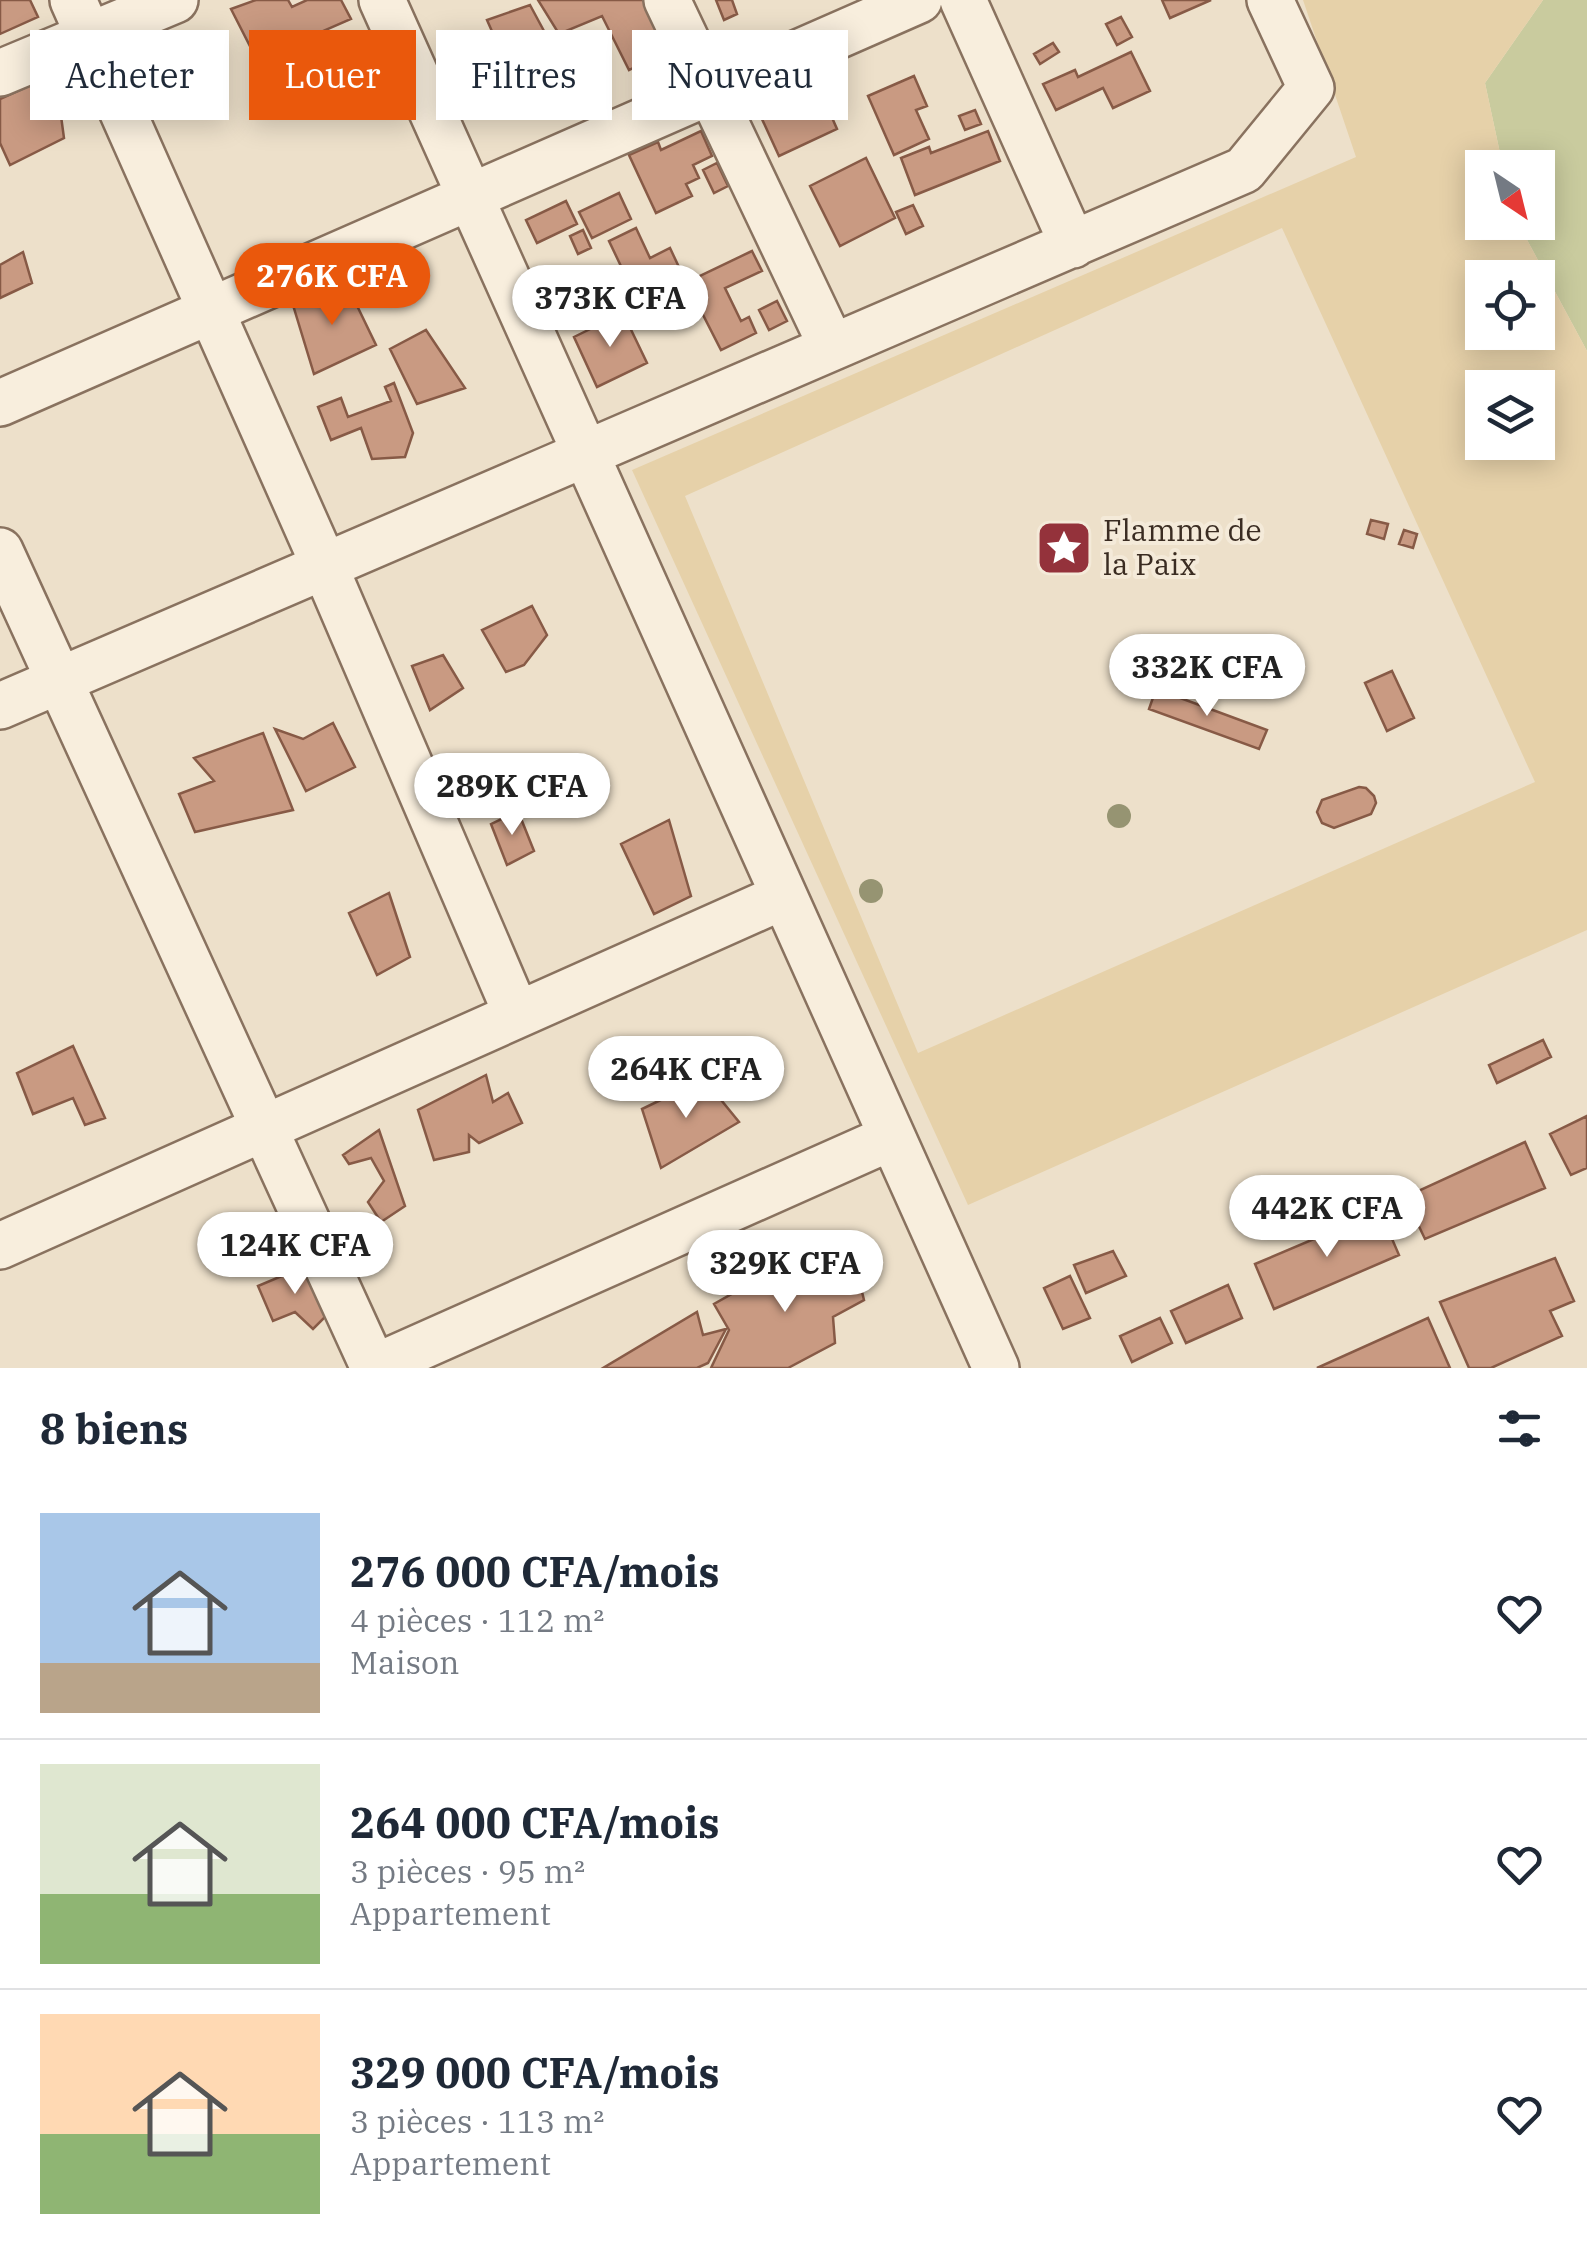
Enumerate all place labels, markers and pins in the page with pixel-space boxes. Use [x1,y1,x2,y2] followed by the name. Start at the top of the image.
[229,243,435,328] pin: 276K CFA
[507,265,713,350] pin: 373K CFA
[1103,510,1262,583] place label: Flamme de la Paix
[1034,518,1094,578] place icon: Flamme de la Paix
[1104,634,1310,719] pin: 332K CFA
[409,753,615,838] pin: 289K CFA
[583,1036,789,1121] pin: 264K CFA
[1224,1175,1430,1260] pin: 442K CFA
[192,1212,398,1297] pin: 124K CFA
[682,1230,888,1315] pin: 329K CFA

